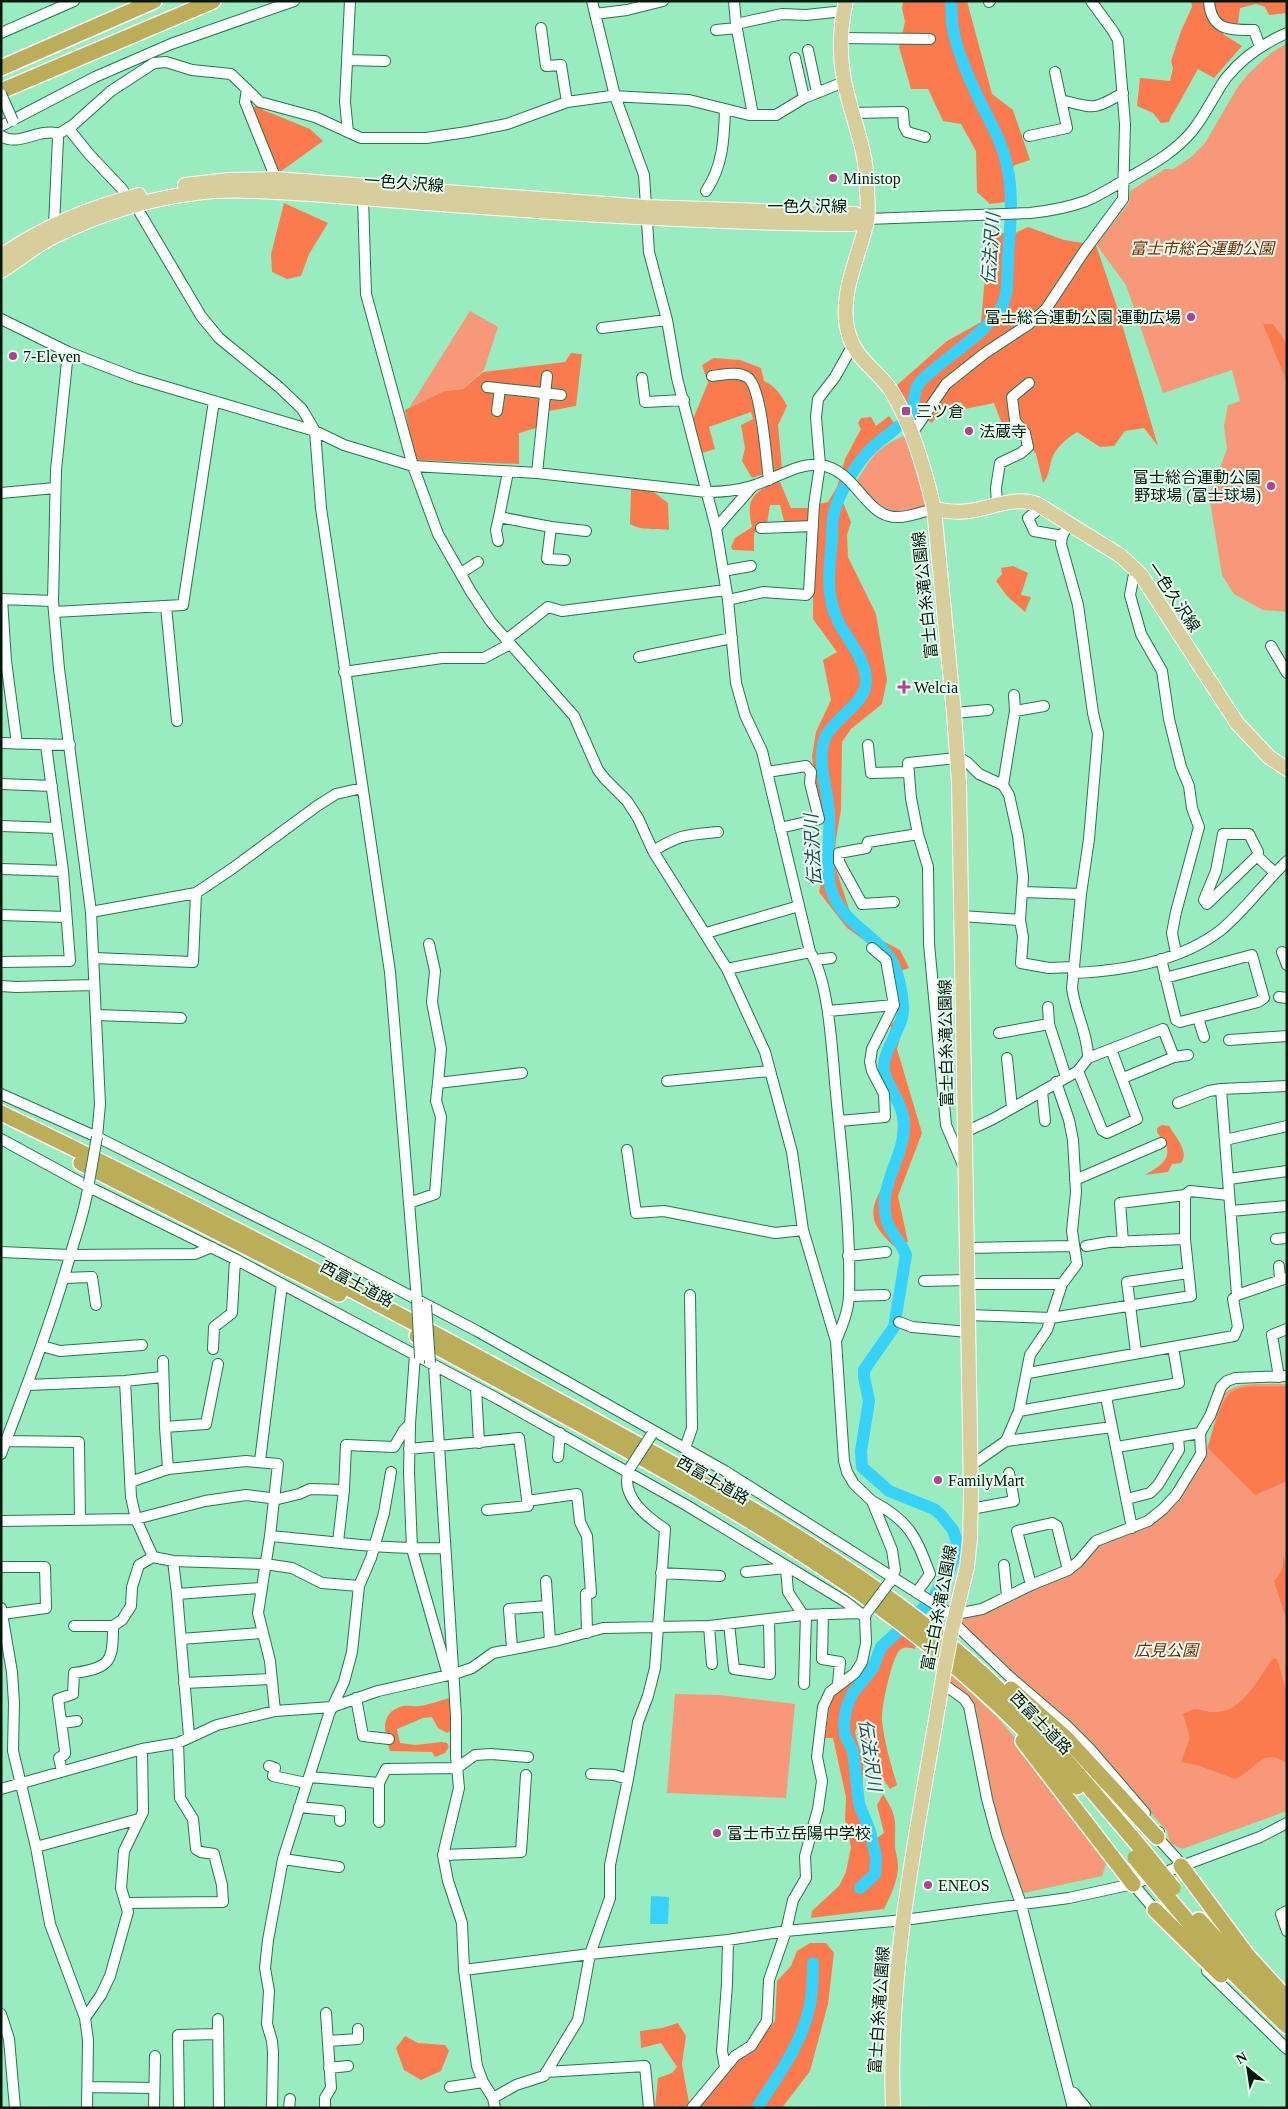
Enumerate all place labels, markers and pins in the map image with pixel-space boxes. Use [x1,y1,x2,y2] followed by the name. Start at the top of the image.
[843,170,901,188] place label: Ministop
[827,172,839,184] marker: Ministop
[985,309,1181,326] place label: 富士総合運動公園 運動広場
[1185,311,1197,323] marker: 富士総合運動公園 運動広場
[23,348,81,365] place label: 7-Eleven
[7,350,19,362] marker: 7-Eleven
[916,403,964,420] place label: 三ツ倉
[900,405,912,417] marker: 三ツ倉
[979,423,1027,440] place label: 法蔵寺
[963,425,975,437] marker: 法蔵寺
[1133,469,1261,505] place label: 富士総合運動公園 野球場 (富士球場)
[1265,480,1277,492] marker: 富士総合運動公園 野球場 (富士球場)
[914,679,958,696] place label: Welcia
[898,681,910,693] marker: Welcia
[948,1472,1025,1490] place label: FamilyMart
[932,1474,944,1486] marker: FamilyMart
[727,1825,871,1842] place label: 富士市立岳陽中学校
[711,1827,723,1839] marker: 富士市立岳陽中学校
[938,1877,990,1894] place label: ENEOS
[922,1879,934,1891] marker: ENEOS

